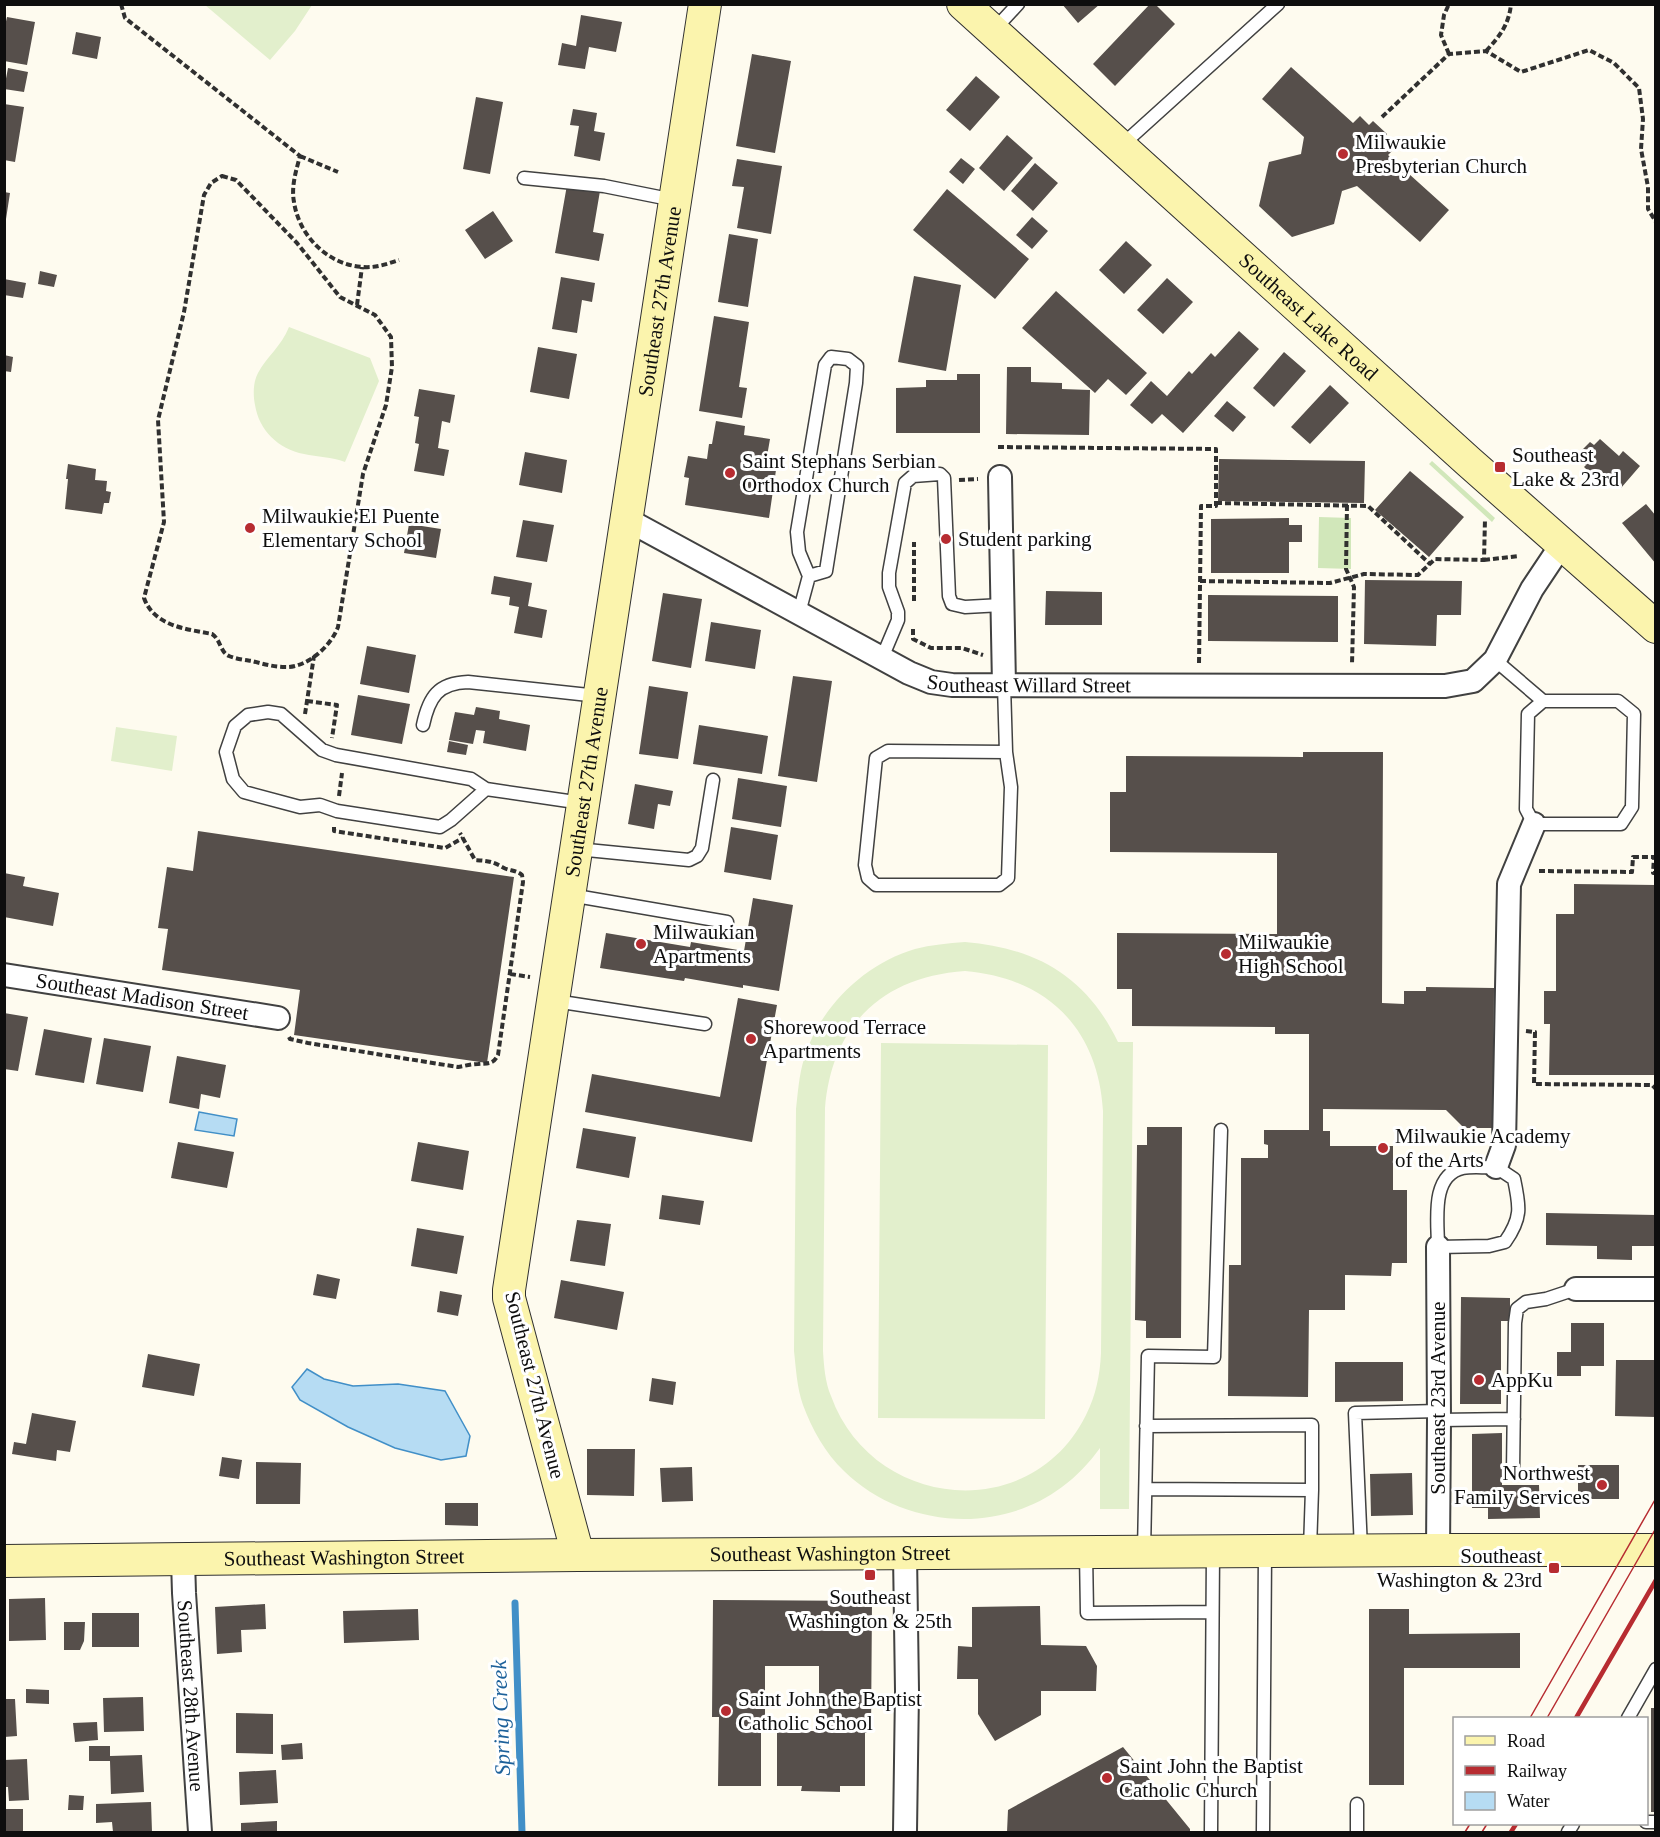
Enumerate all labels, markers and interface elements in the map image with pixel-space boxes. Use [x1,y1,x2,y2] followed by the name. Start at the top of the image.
[1355,130,1528,178] place label: Milwaukie Presbyterian Church
[1336,147,1350,161] marker: Milwaukie Presbyterian Church
[633,205,686,398] street label: Southeast 27th Avenue
[1234,248,1383,386] street label: Southeast Lake Road
[1512,443,1620,491] place label: Southeast Lake & 23rd
[742,449,936,497] place label: Saint Stephans Serbian Orthodox Church
[1493,460,1507,474] marker: Southeast Lake & 23rd
[723,466,737,480] marker: Saint Stephans Serbian Orthodox Church
[262,504,439,552] place label: Milwaukie El Puente Elementary School
[243,521,257,535] marker: Milwaukie El Puente Elementary School
[958,527,1092,551] place label: Student parking
[939,532,953,546] marker: Student parking
[925,670,1131,697] street label: Southeast Willard Street
[560,685,613,879] street label: Southeast 27th Avenue
[653,920,755,968] place label: Milwaukian Apartments
[1238,930,1344,978] place label: Milwaukie High School
[634,937,648,951] marker: Milwaukian Apartments
[1219,947,1233,961] marker: Milwaukie High School
[34,968,250,1025] street label: Southeast Madison Street
[763,1015,926,1063] place label: Shorewood Terrace Apartments
[744,1032,758,1046] marker: Shorewood Terrace Apartments
[1395,1124,1571,1172] place label: Milwaukie Academy of the Arts
[1376,1141,1390,1155] marker: Milwaukie Academy of the Arts
[500,1289,570,1481] street label: Southeast 27th Avenue
[1426,1301,1450,1495] street label: Southeast 23rd Avenue
[1491,1368,1553,1392] place label: AppKu
[1472,1373,1486,1387] marker: AppKu
[1454,1461,1590,1509] place label: Northwest Family Services
[1595,1478,1609,1492] marker: Northwest Family Services
[710,1541,951,1566] street label: Southeast Washington Street
[224,1544,465,1571] street label: Southeast Washington Street
[1377,1544,1542,1592] place label: Southeast Washington & 23rd
[1547,1561,1561,1575] marker: Southeast Washington & 23rd
[863,1568,877,1582] marker: Southeast Washington & 25th
[788,1585,952,1633] place label: Southeast Washington & 25th
[172,1599,209,1792] street label: Southeast 28th Avenue
[486,1658,515,1776] water label: Spring Creek
[738,1687,922,1735] place label: Saint John the Baptist Catholic School
[719,1704,733,1718] marker: Saint John the Baptist Catholic School
[1453,1717,1648,1825] legend
[1507,1731,1545,1751] text: Road
[1119,1754,1303,1802] place label: Saint John the Baptist Catholic Church
[1507,1761,1567,1781] text: Railway
[1100,1771,1114,1785] marker: Saint John the Baptist Catholic Church
[1507,1791,1550,1811] text: Water

